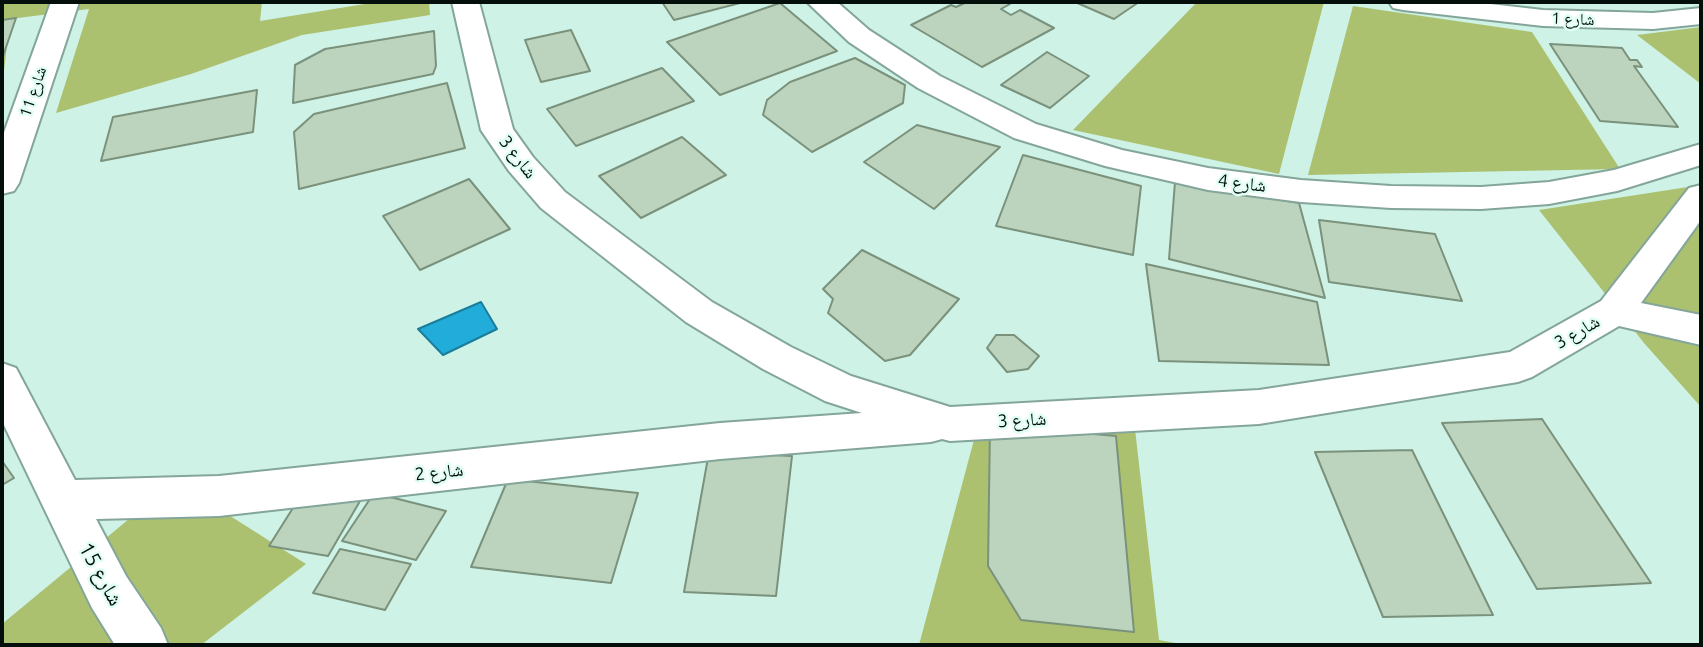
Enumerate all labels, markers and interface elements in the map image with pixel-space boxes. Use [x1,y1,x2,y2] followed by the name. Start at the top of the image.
[1551,9,1595,29] street label: شارع 1
[15,64,51,120] street label: شارع 11
[495,131,541,183] street label: شارع 3
[1217,169,1267,197] street label: شارع 4
[1551,311,1603,353] street label: شارع 3
[997,408,1047,432] street label: شارع 3
[414,459,464,485] street label: شارع 2
[73,538,129,610] street label: شارع 15

